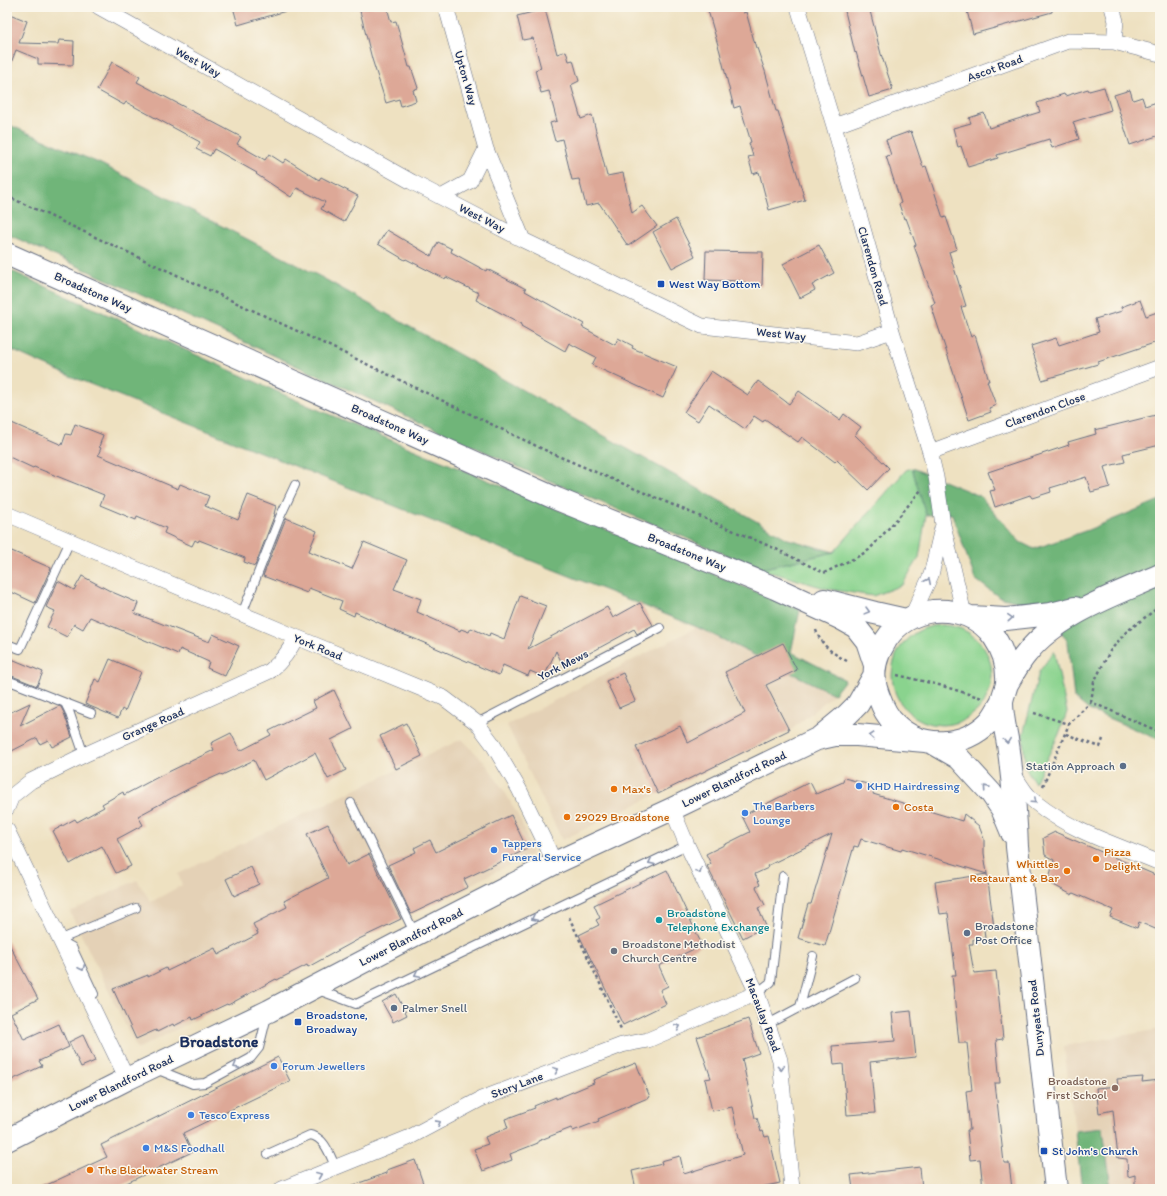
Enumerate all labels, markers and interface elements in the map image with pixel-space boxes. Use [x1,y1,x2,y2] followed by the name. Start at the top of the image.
[173,44,224,80] street label: West Way
[452,49,481,107] street label: Upton Way
[965,51,1025,85] street label: Ascot Road
[457,200,508,236] street label: West Way
[855,225,891,308] street label: Clarendon Road
[52,269,134,316] street label: Broadstone Way
[669,277,760,291] place label: West Way Bottom
[656,279,666,289] marker: West Way Bottom
[755,324,807,344] street label: West Way
[1003,389,1087,431] street label: Clarendon Close
[349,401,431,448] street label: Broadstone Way
[646,530,729,574] street label: Broadstone Way
[923,578,931,585] one-way arrow
[863,606,870,615] one-way arrow
[1007,614,1013,623] one-way arrow
[291,631,345,663] street label: York Road
[535,646,591,684] street label: York Mews
[120,704,187,744] street label: Grange Road
[869,732,875,741] one-way arrow
[1002,737,1011,744] one-way arrow
[680,747,789,810] street label: Lower Blandford Road
[1026,759,1115,773] place label: Station Approach
[1118,761,1128,771] marker: Station Approach
[867,779,961,793] place label: KHD Hairdressing
[854,781,864,791] marker: KHD Hairdressing
[622,782,651,796] place label: Max's
[609,784,619,794] marker: Max's
[984,786,991,793] one-way arrow
[1030,796,1037,803] one-way arrow
[753,799,815,827] place label: The Barbers Lounge
[904,800,934,814] place label: Costa
[891,802,901,812] marker: Costa
[740,808,750,818] marker: The Barbers Lounge
[575,810,670,824] place label: 29029 Broadstone
[562,812,572,822] marker: 29029 Broadstone
[502,836,582,864] place label: Tappers Funeral Service
[489,845,499,855] marker: Tappers Funeral Service
[1104,845,1142,873] place label: Pizza Delight
[1091,854,1101,864] marker: Pizza Delight
[648,857,656,865] one-way arrow
[969,857,1059,885] place label: Whittles Restaurant & Bar
[694,866,702,874] one-way arrow
[1062,866,1072,876] marker: Whittles Restaurant & Bar
[357,905,466,969] street label: Lower Blandford Road
[667,906,770,934] place label: Broadstone Telephone Exchange
[531,913,539,921] one-way arrow
[654,915,664,925] marker: Broadstone Telephone Exchange
[975,919,1034,947] place label: Broadstone Post Office
[962,928,972,938] marker: Broadstone Post Office
[622,937,736,965] place label: Broadstone Methodist Church Centre
[609,946,619,956] marker: Broadstone Methodist Church Centre
[77,964,85,972] one-way arrow
[414,969,421,977] one-way arrow
[742,976,784,1054] street label: Macaulay Road
[1025,978,1047,1057] street label: Dunyeats Road
[402,1001,468,1015] place label: Palmer Snell
[389,1003,399,1013] marker: Palmer Snell
[306,1008,368,1036] place label: Broadstone, Broadway
[293,1017,303,1027] marker: Broadstone, Broadway
[674,1024,682,1032] one-way arrow
[180,1032,259,1051] district label: Broadstone
[67,1051,176,1114] street label: Lower Blandford Road
[282,1059,365,1073] place label: Forum Jewellers
[233,1061,240,1068] one-way arrow
[269,1061,279,1071] marker: Forum Jewellers
[776,1065,785,1071] one-way arrow
[553,1067,560,1075] one-way arrow
[489,1069,545,1101] street label: Story Lane
[1046,1074,1108,1102] place label: Broadstone First School
[1110,1083,1120,1093] marker: Broadstone First School
[199,1108,270,1122] place label: Tesco Express
[186,1110,196,1120] marker: Tesco Express
[433,1120,441,1127] one-way arrow
[154,1141,225,1155] place label: M&S Foodhall
[141,1143,151,1153] marker: M&S Foodhall
[1052,1144,1138,1158] place label: St John's Church
[1039,1146,1049,1156] marker: St John's Church
[98,1163,218,1177] place label: The Blackwater Stream
[85,1165,95,1175] marker: The Blackwater Stream
[315,1171,322,1179] one-way arrow

